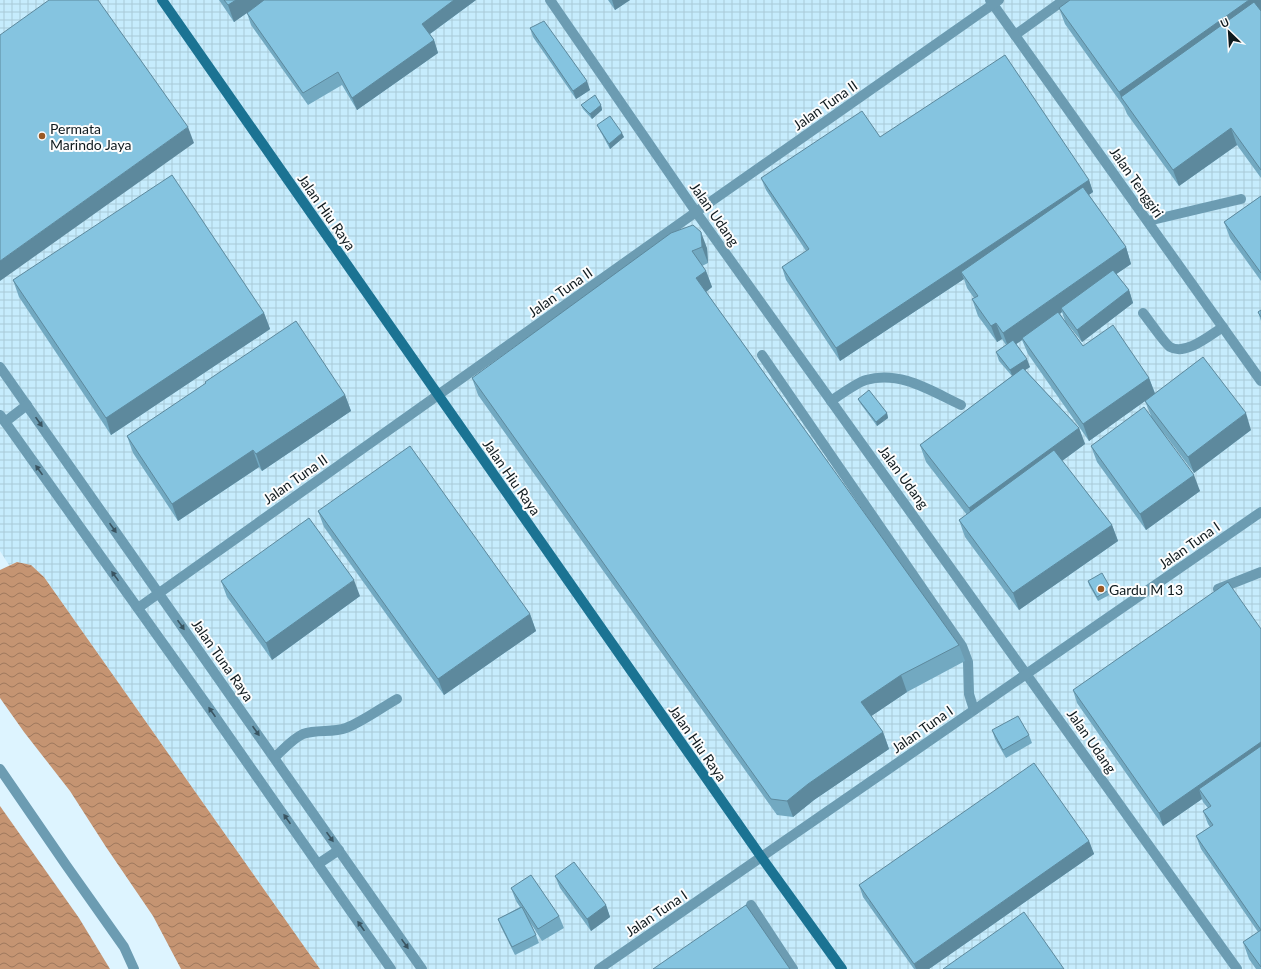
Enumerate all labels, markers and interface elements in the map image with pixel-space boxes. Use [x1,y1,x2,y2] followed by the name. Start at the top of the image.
[1209,12,1249,52] north arrow
[1218,15,1231,30] text: U
[790,77,860,133] street label: Jalan Tuna II
[50,120,131,153] place label: Permata Marindo Jaya
[37,131,47,141] marker: Permata Marindo Jaya
[1107,144,1167,220] street label: Jalan Tenggiri
[294,171,360,253] street label: Jalan Hiu Raya
[687,179,743,249] street label: Jalan Udang
[525,264,595,320] street label: Jalan Tuna II
[35,417,43,427] one-way arrow
[479,436,545,518] street label: Jalan Hiu Raya
[875,442,933,512] street label: Jalan Udang
[260,451,330,507] street label: Jalan Tuna II
[35,465,43,475] one-way arrow
[1155,518,1223,572] street label: Jalan Tuna I
[109,523,117,534] one-way arrow
[111,571,119,581] one-way arrow
[1109,581,1183,598] place label: Gardu M 13
[1096,584,1106,594] marker: Gardu M 13
[188,616,258,704] street label: Jalan Tuna Raya
[177,619,185,630] one-way arrow
[665,702,731,784] street label: Jalan Hiu Raya
[888,702,956,756] street label: Jalan Tuna I
[1064,706,1120,776] street label: Jalan Udang
[208,707,216,718] one-way arrow
[252,725,260,736] one-way arrow
[283,814,291,824] one-way arrow
[326,832,334,843] one-way arrow
[622,886,690,940] street label: Jalan Tuna I
[357,920,365,931] one-way arrow
[401,939,409,949] one-way arrow

